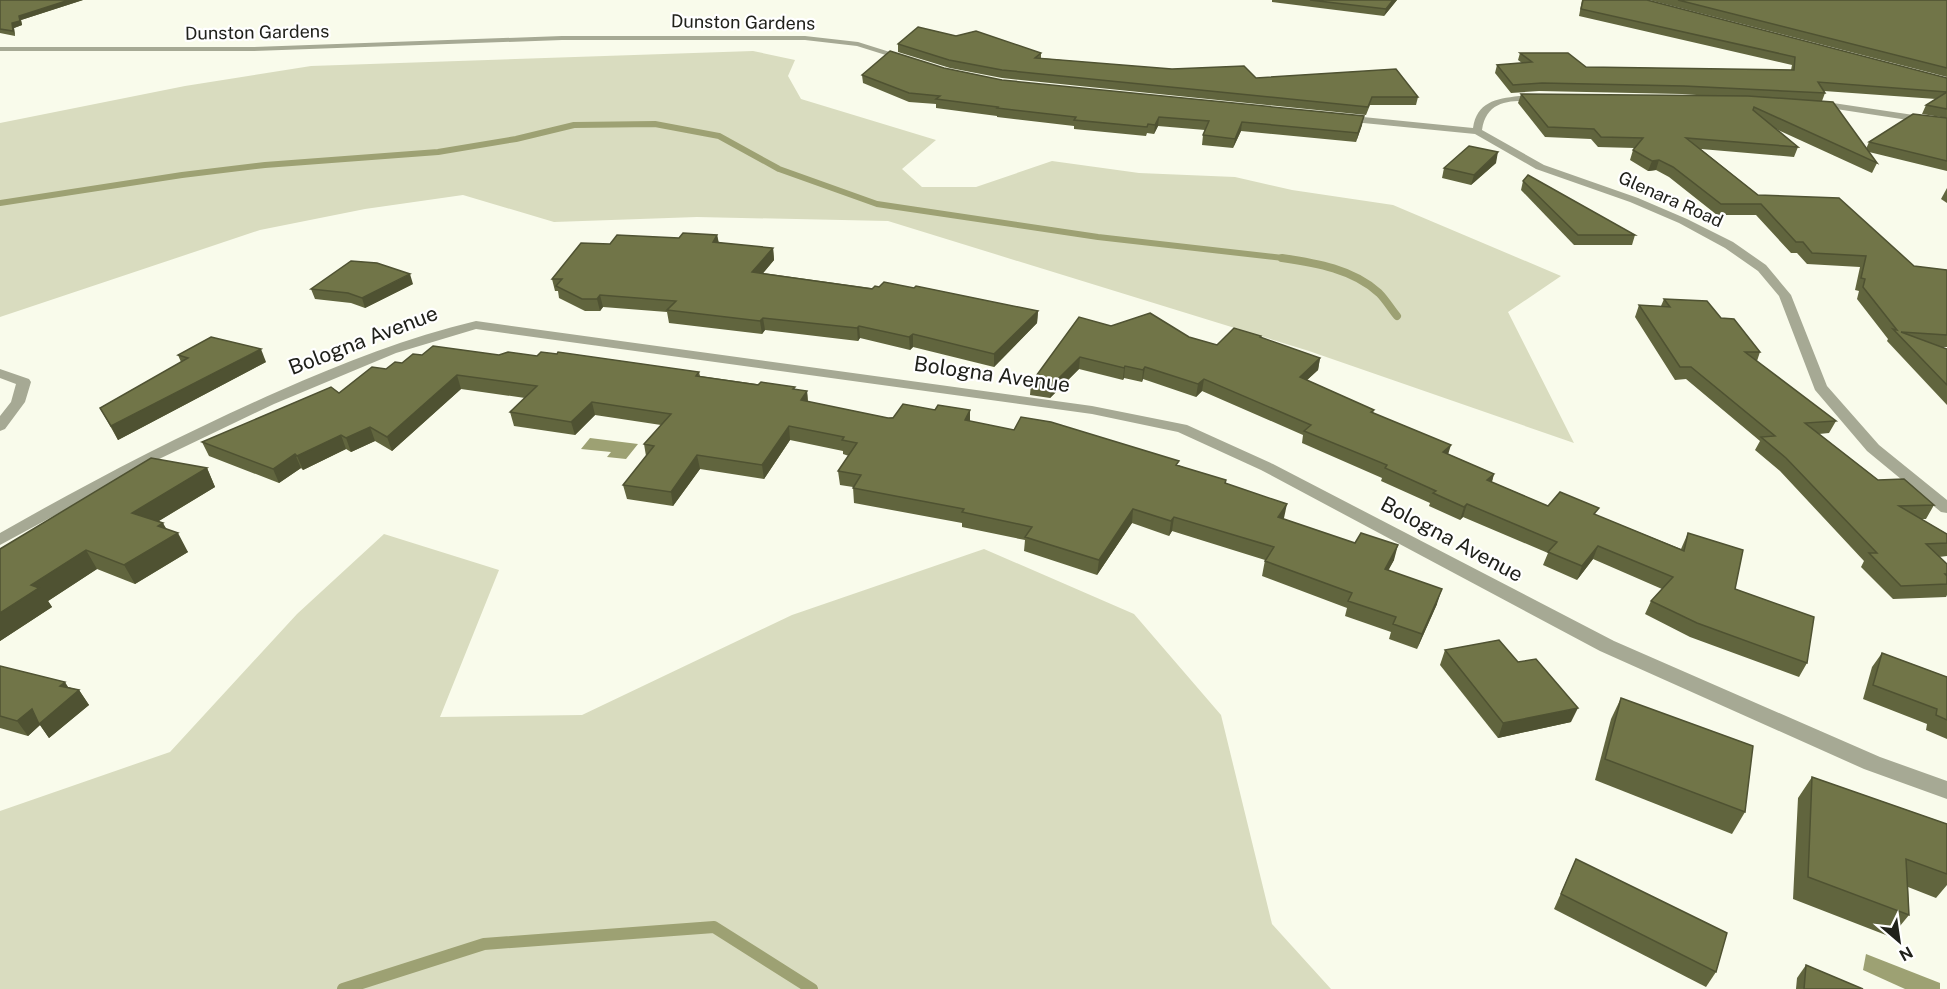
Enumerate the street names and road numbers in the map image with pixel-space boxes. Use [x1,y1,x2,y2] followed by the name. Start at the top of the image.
[671,10,815,34] street label: Dunston Gardens
[185,20,329,44] street label: Dunston Gardens
[1615,167,1727,231] street label: Glenara Road
[285,300,441,380] street label: Bologna Avenue
[912,351,1072,397] street label: Bologna Avenue
[1377,491,1527,587] street label: Bologna Avenue

